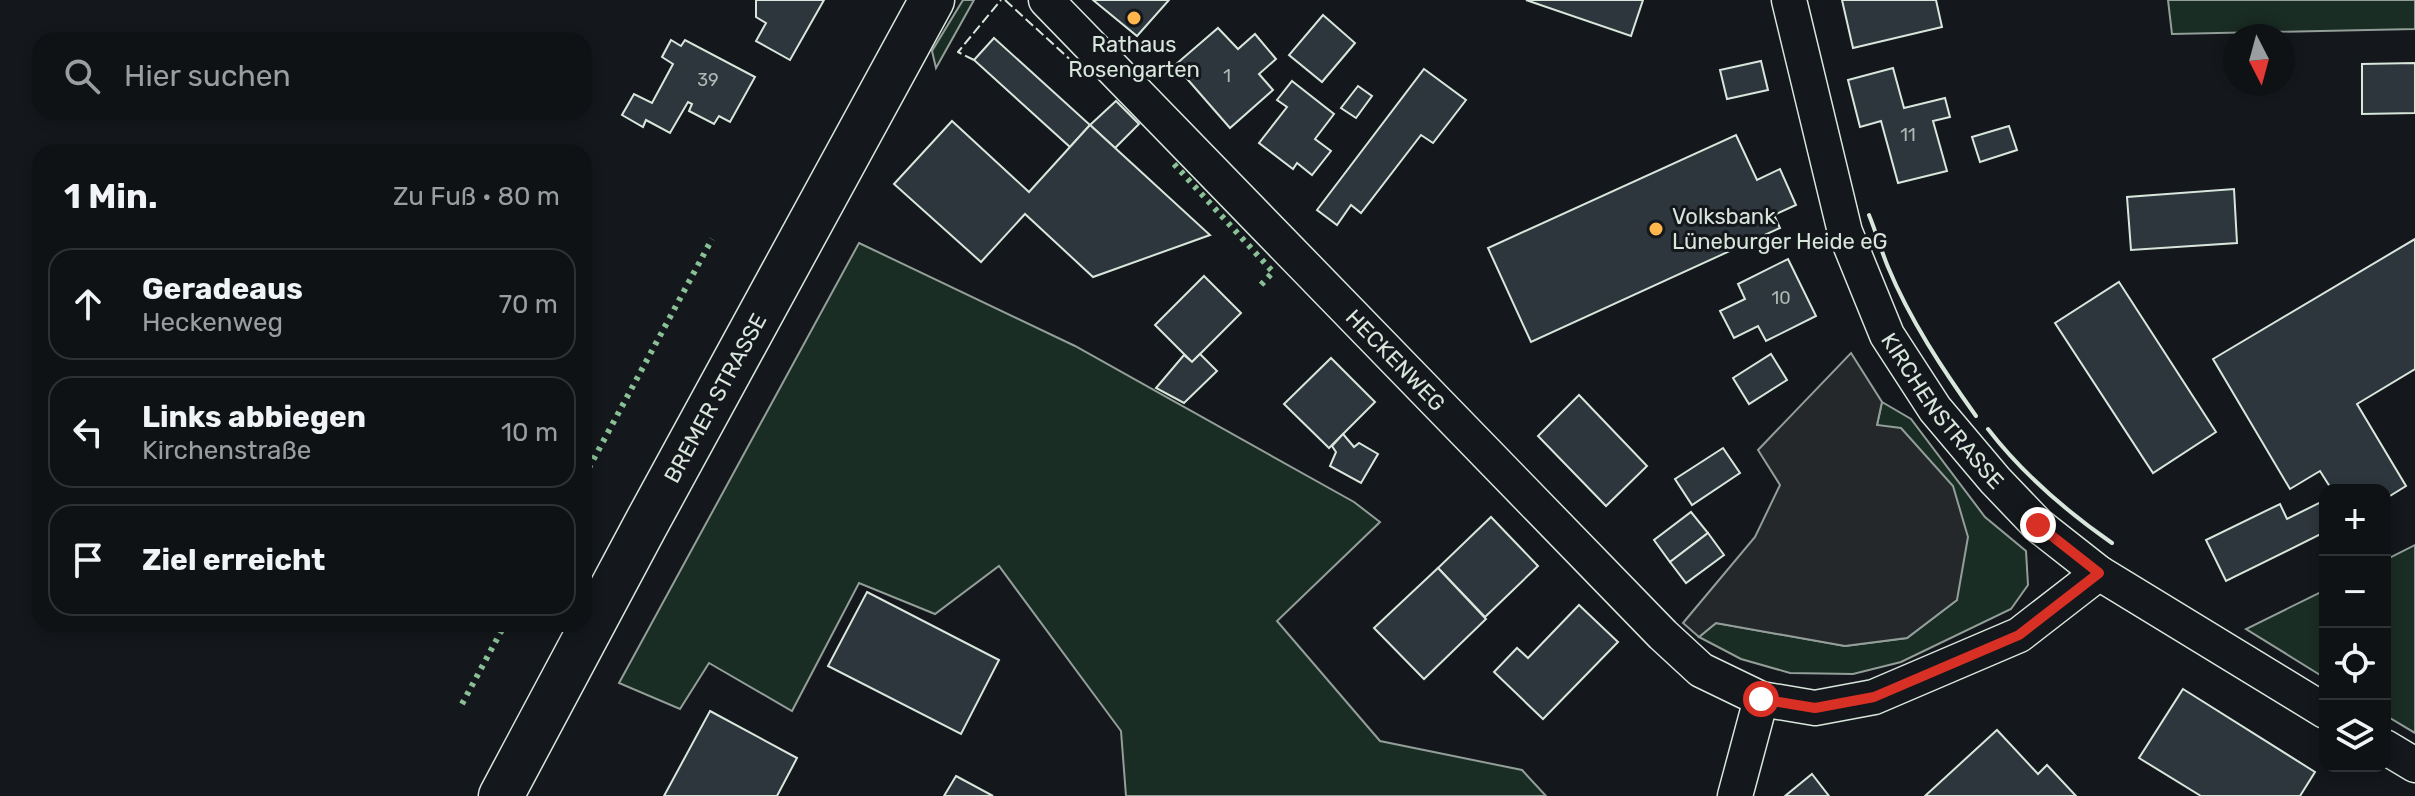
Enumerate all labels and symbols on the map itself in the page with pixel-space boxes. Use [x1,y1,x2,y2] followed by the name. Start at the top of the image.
[1125,9,1143,27] marker: Rathaus Rosengarten
[2223,24,2295,96] north arrow
[1068,31,1200,83] place label: Rathaus Rosengarten
[1223,65,1231,87] house number: 1
[697,69,719,91] house number: 39
[1900,124,1916,146] house number: 11
[1672,203,1888,255] place label: Volksbank Lüneburger Heide eG
[1647,220,1665,238] marker: Volksbank Lüneburger Heide eG
[1771,287,1791,309] house number: 10
[1340,304,1451,417] street label: HECKENWEG
[658,309,772,488] street label: BREMER STRASSE
[1875,328,2009,495] street label: KIRCHENSTRASSE
[2020,507,2056,543] route end
[1743,681,1779,717] route start

